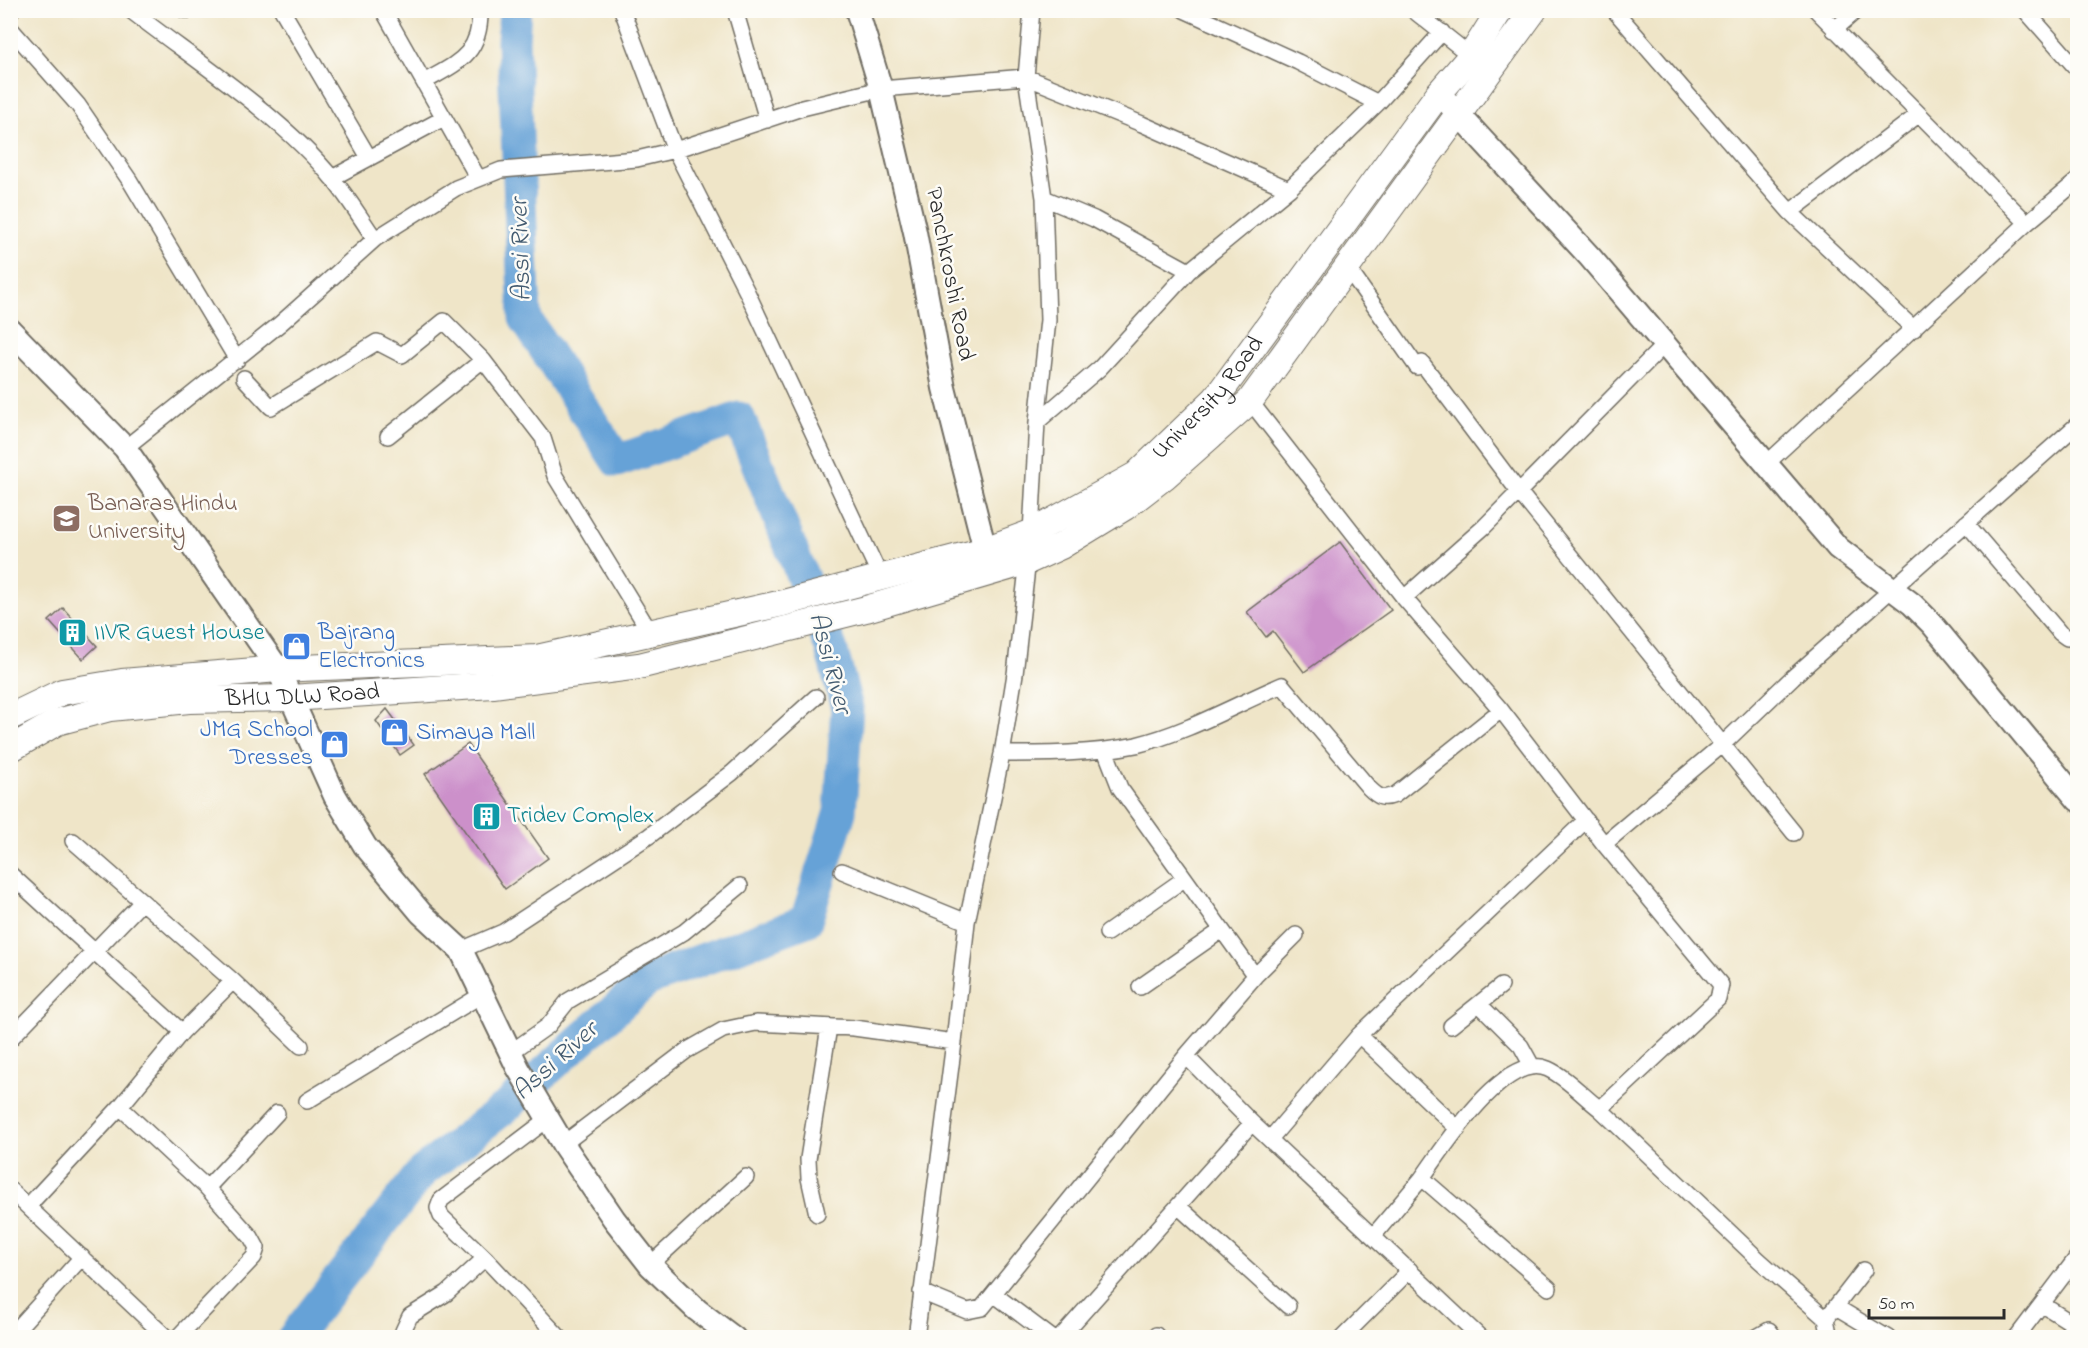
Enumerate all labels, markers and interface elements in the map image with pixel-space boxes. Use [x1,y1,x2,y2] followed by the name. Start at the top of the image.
[915,184,983,364] street label: Panchkroshi Road
[501,195,543,302] water label: Assi River
[1144,329,1273,468] street label: University Road
[87,487,238,551] place label: Banaras Hindu University
[51,502,83,534] school or university icon: Banaras Hindu University
[797,608,861,721] water label: Assi River
[94,616,265,651] place label: IIVR Guest House
[317,616,425,679] place label: Bajrang Electronics
[57,617,89,649] building icon: IIVR Guest House
[281,631,313,663] shop icon: Bajrang Electronics
[224,675,381,717] street label: BHU DLW Road
[200,713,313,776] place label: JMG School Dresses
[416,716,535,752] place label: Simaya Mall
[379,717,411,749] shop icon: Simaya Mall
[318,728,350,760] shop icon: JMG School Dresses
[507,799,654,834] place label: Tridev Complex
[470,800,502,832] building icon: Tridev Complex
[505,1011,609,1111] water label: Assi River
[1869,1282,2004,1320] scale bar
[1878,1292,1915,1318] text: 50 m

